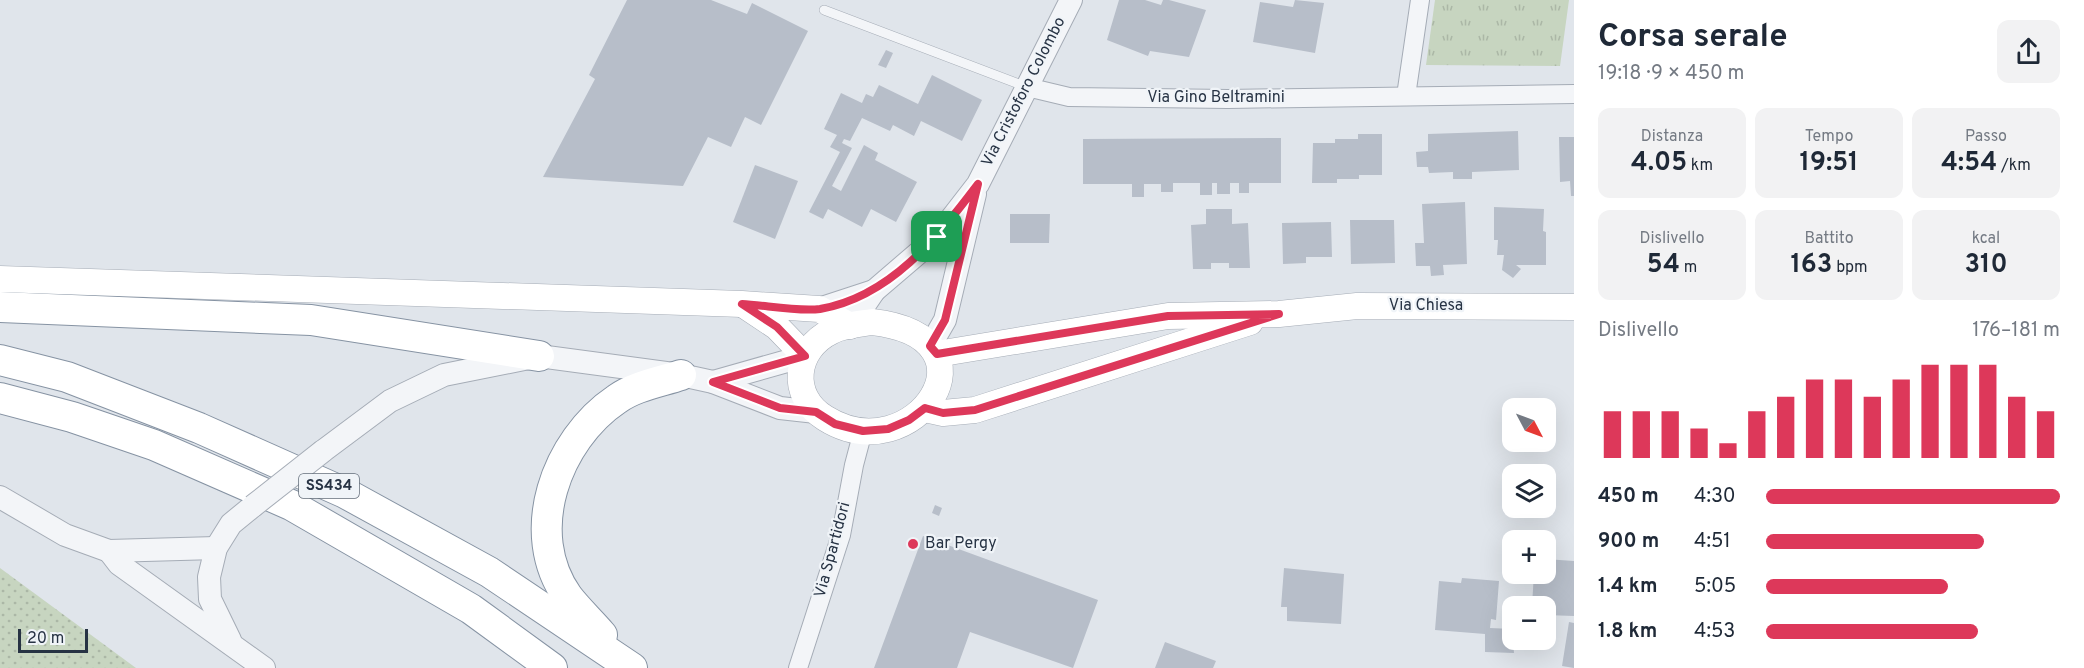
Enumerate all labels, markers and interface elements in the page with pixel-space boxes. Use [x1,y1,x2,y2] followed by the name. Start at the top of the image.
[977,14,1071,170] street label: Via Cristoforo Colombo
[1598,17,1788,59] text: Corsa serale
[1997,20,2060,83] button: share
[1598,61,1745,87] text: 19:18 · 9 × 450 m
[1147,88,1285,108] street label: Via Gino Beltramini
[1641,127,1703,147] text: Distanza
[1805,127,1853,147] text: Tempo
[1965,127,2007,147] text: Passo
[1631,147,1687,180] text: 4.05
[1800,147,1858,180] text: 19:51
[1941,147,1997,180] text: 4:54
[1687,156,1713,176] text: km
[1997,156,2031,176] text: /km
[911,211,962,262] pin
[920,220,953,253] icon: arrive
[1640,229,1704,249] text: Dislivello
[1804,229,1854,249] text: Battito
[1972,229,2000,249] text: kcal
[1647,249,1680,282] text: 54
[1790,249,1832,282] text: 163
[1964,249,2008,282] text: 310
[1680,258,1697,278] text: m
[1832,258,1868,278] text: bpm
[1389,296,1463,316] street label: Via Chiesa
[1598,318,1679,344] text: Dislivello
[1972,318,2060,344] text: 176–181 m
[1502,398,1556,452] north arrow
[1502,398,1556,650] map controls
[1502,464,1556,518] button: layers
[299,474,359,498] road number: SS434
[1598,484,1659,510] text: 450 m
[1694,484,1736,510] text: 4:30
[811,500,855,600] street label: Via Spartidori
[1598,529,1659,555] text: 900 m
[1694,529,1731,555] text: 4:51
[1502,530,1556,584] button: +
[925,534,997,554] place label: Bar Pergy
[906,537,920,551] marker: Bar Pergy
[1598,574,1658,600] text: 1.4 km
[1694,574,1736,600] text: 5:05
[1502,596,1556,650] button: −
[1598,619,1657,645] text: 1.8 km
[1694,619,1735,645] text: 4:53
[18,626,88,654] scale bar
[27,629,64,649] text: 20 m

